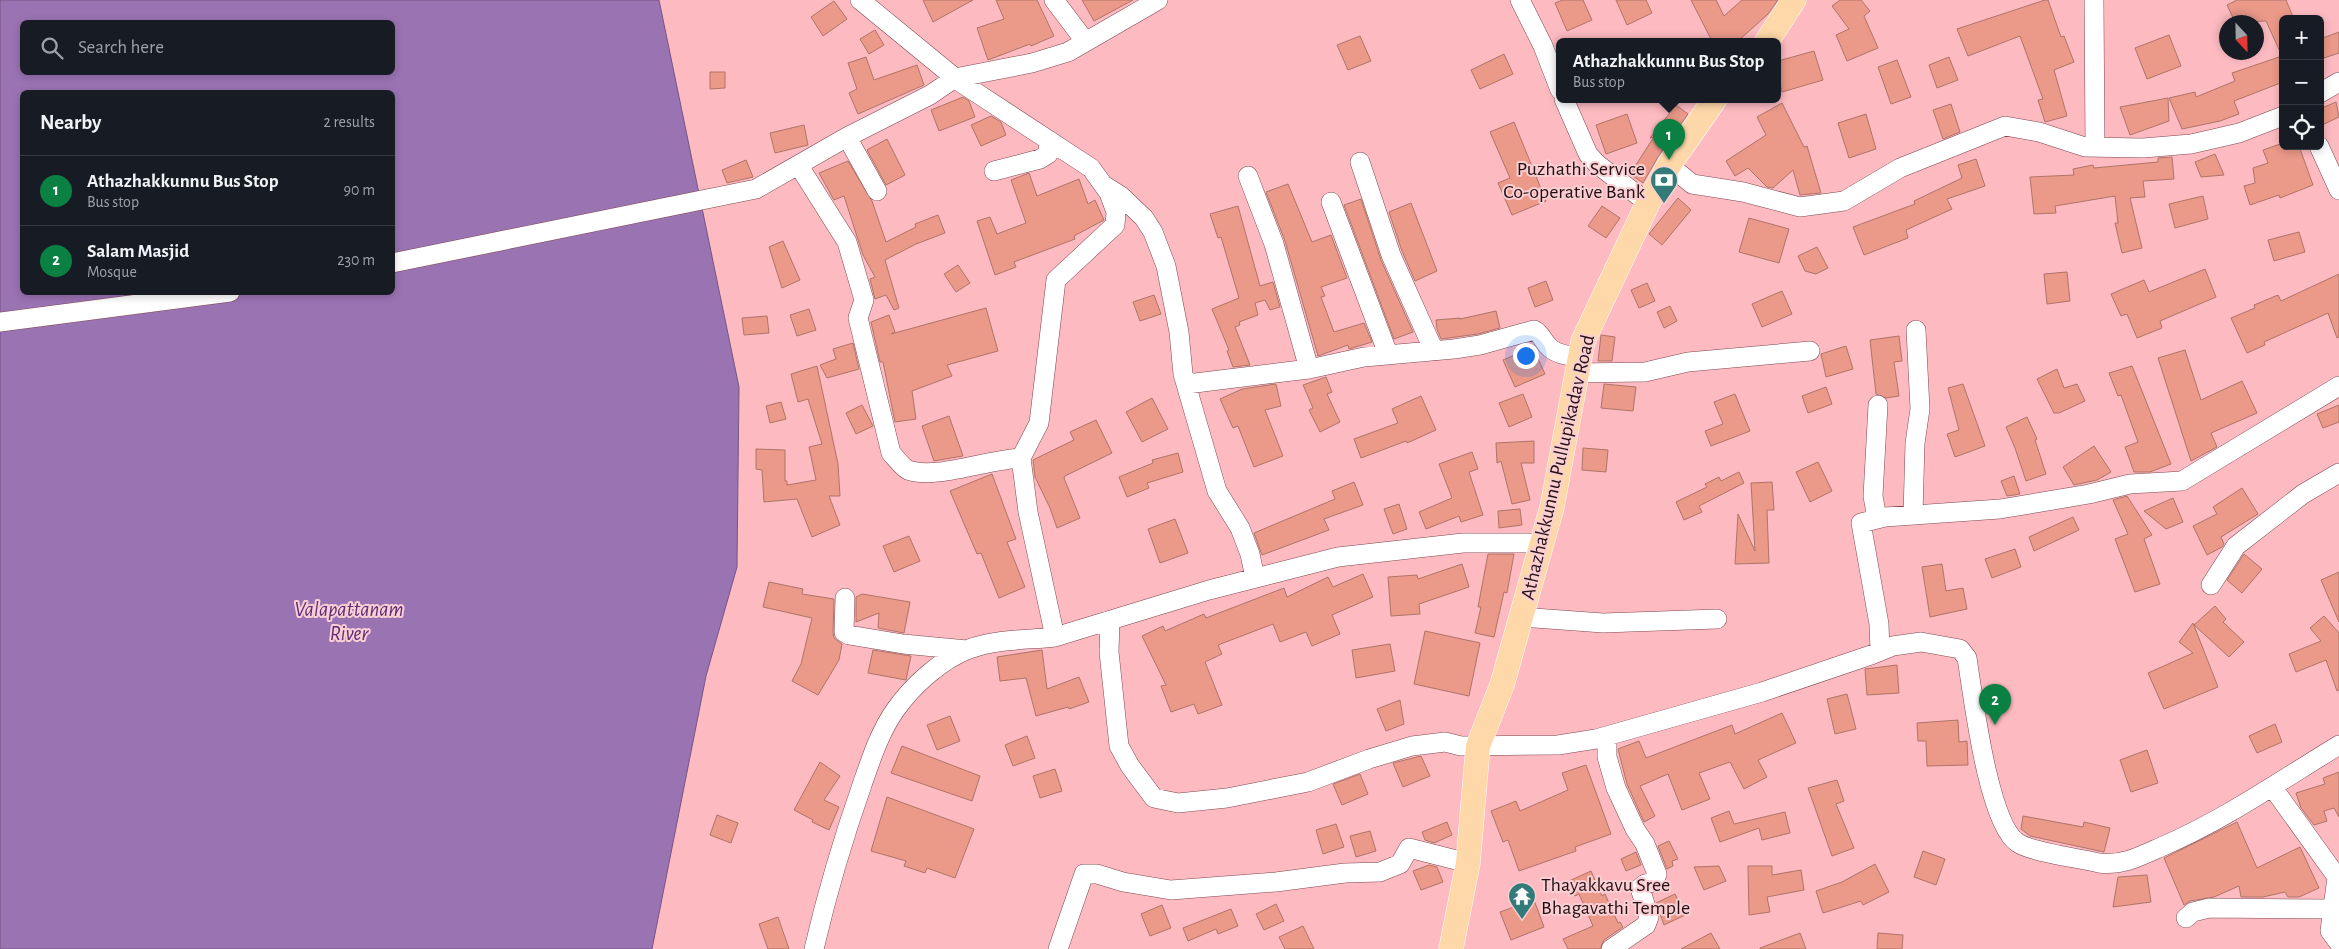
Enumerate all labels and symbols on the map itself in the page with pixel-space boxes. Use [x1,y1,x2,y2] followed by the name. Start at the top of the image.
[2219,15,2264,60] north arrow
[1653,119,1685,160] pin: 1
[1503,159,1645,202] place label: Puzhathi Service Co-operative Bank
[1649,165,1679,204] bank icon: Puzhathi Service Co-operative Bank
[1518,333,1598,602] street label: Athazhakkunnu Pullupikadav Road
[1513,343,1539,369] your location
[294,599,404,644] water label: Valapattanam River
[1979,684,2011,725] pin: 2
[1541,875,1690,918] place label: Thayakkavu Sree Bhagavathi Temple
[1507,881,1537,920] temple icon: Thayakkavu Sree Bhagavathi Temple

